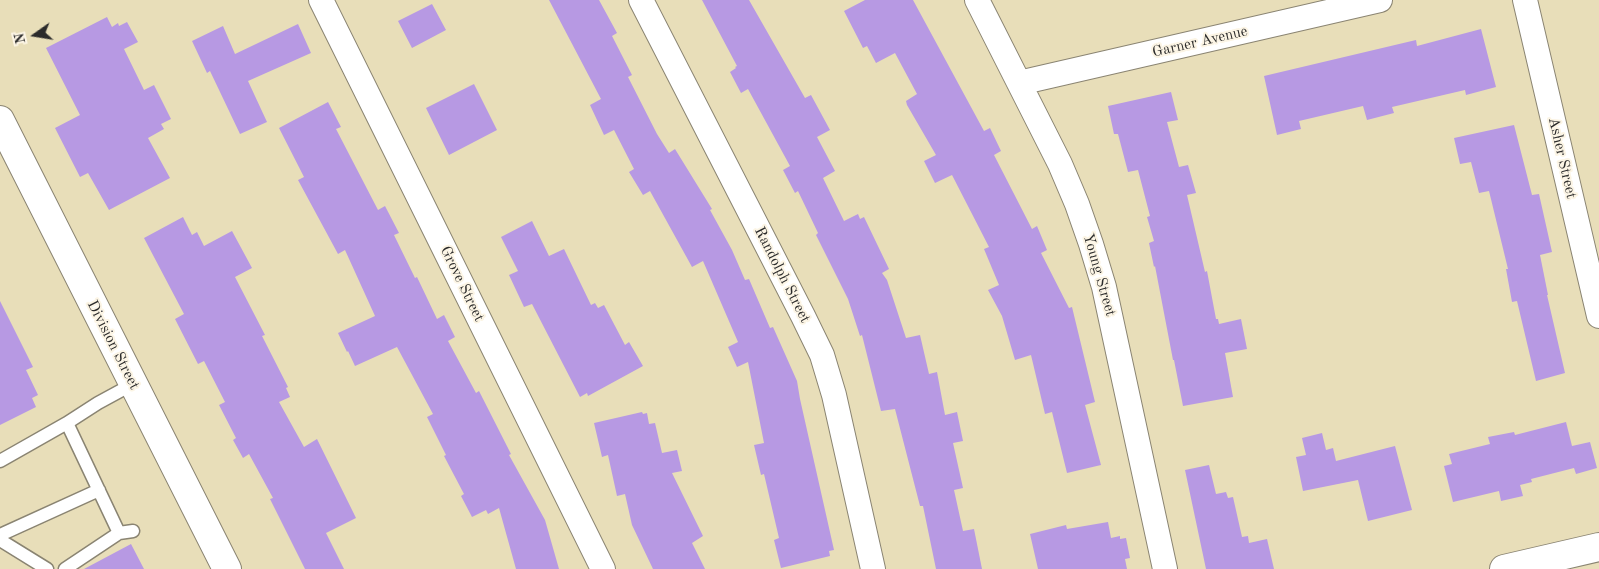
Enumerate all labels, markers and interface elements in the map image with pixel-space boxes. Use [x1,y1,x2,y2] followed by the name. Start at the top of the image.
[10,10,60,60] north arrow
[1151,22,1249,62] street label: Garner Avenue
[12,32,28,45] text: N
[1544,115,1580,201] street label: Asher Street
[750,224,814,326] street label: Randolph Street
[1079,231,1119,319] street label: Young Street
[436,243,488,325] street label: Grove Street
[83,297,143,393] street label: Division Street

